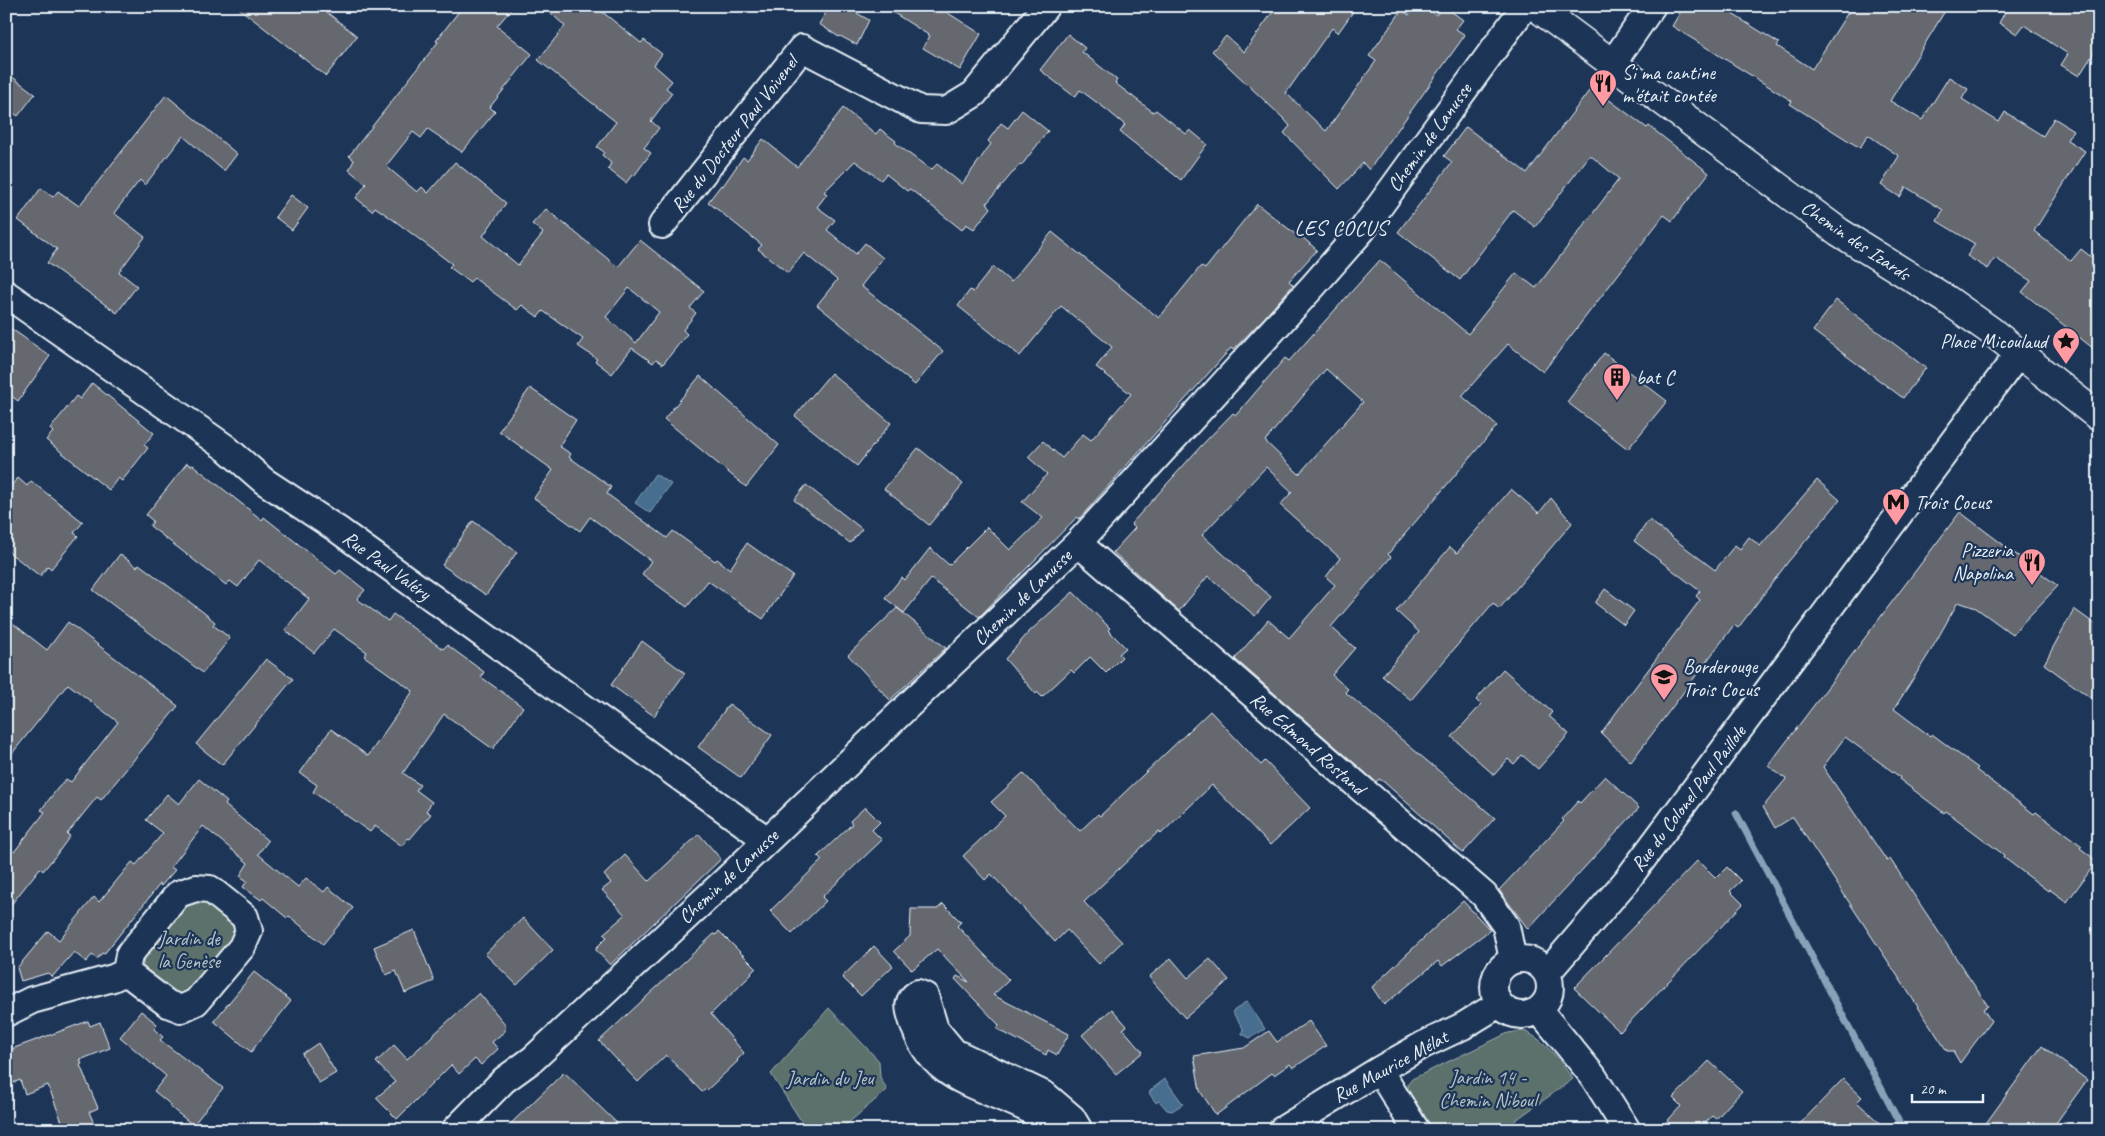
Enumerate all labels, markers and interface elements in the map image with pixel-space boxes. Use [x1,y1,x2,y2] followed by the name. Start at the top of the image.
[665,48,806,218] street label: Rue du Docteur Paul Voivenel
[1622,60,1717,108] place label: Si ma cantine m'était contée
[1588,68,1618,107] restaurant icon: Si ma cantine m'était contée
[1382,77,1478,196] street label: Chemin de Lanusse
[1797,195,1917,287] street label: Chemin des Izards
[1294,215,1390,241] district label: LES COCUS
[2051,326,2081,365] place icon: Place Micoulaud
[1940,329,2050,354] place label: Place Micoulaud
[1602,362,1632,401] building icon: bat C
[1636,365,1677,390] place label: bat C
[1881,487,1911,526] metro station icon: Trois Cocus
[1915,490,1993,515] place label: Trois Cocus
[338,525,437,606] street label: Rue Paul Valéry
[1953,538,2014,586] place label: Pizzeria Napolina
[968,543,1078,651] street label: Chemin de Lanusse
[2017,547,2047,586] restaurant icon: Pizzeria Napolina
[1683,654,1761,702] place label: Borderouge Trois Cocus
[1649,662,1679,701] school or university icon: Borderouge Trois Cocus
[1245,687,1373,802] street label: Rue Edmond Rostand
[1625,719,1752,876] street label: Rue du Colonel Paul Paillole
[673,823,785,929] street label: Chemin de Lanusse
[157,926,222,974] park label: Jardin de la Genèse
[1328,1023,1454,1108] street label: Rue Maurice Mélat
[1439,1065,1540,1113] park label: Jardin 14 - Chemin Niboul
[785,1066,875,1091] park label: Jardin du Jeu
[1912,1071,1984,1103] scale bar
[1920,1080,1947,1099] text: 20 m

